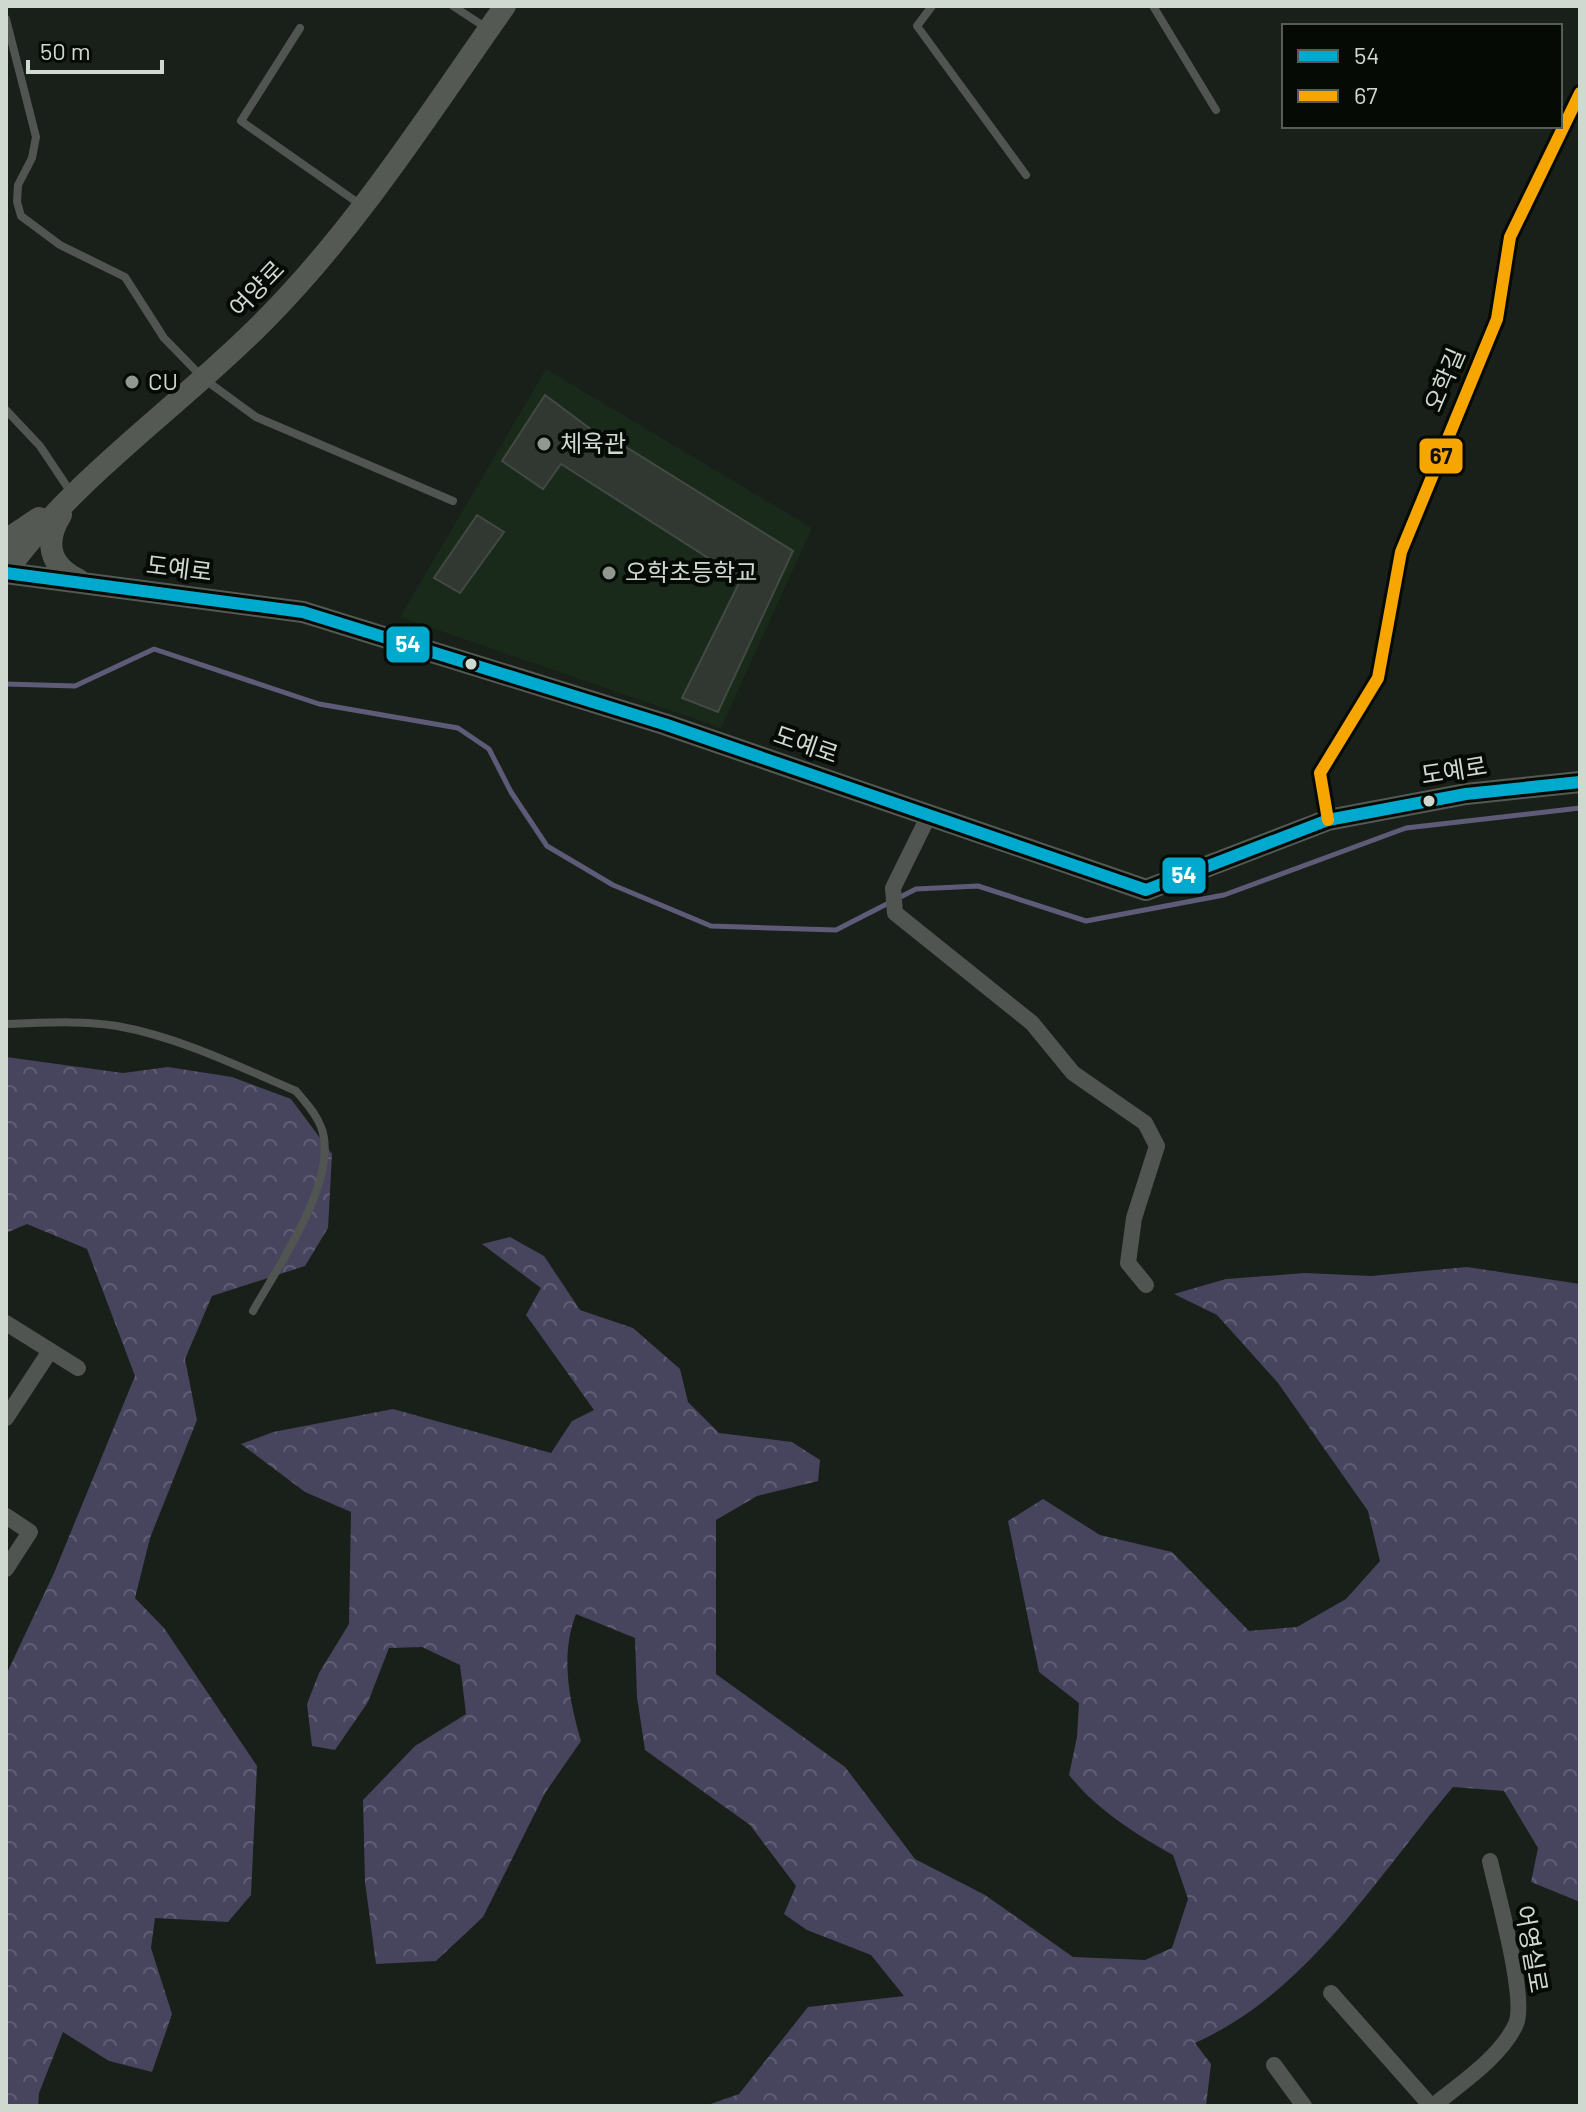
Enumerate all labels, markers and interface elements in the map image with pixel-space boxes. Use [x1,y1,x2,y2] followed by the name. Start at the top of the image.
[28,24,162,74] scale bar
[1282,24,1562,128] legend
[40,36,91,65] text: 50 m
[1354,40,1380,69] text: 54
[1354,80,1378,109] text: 67
[222,254,289,322] street label: 여양로
[1417,343,1470,416] street label: 오학길
[148,366,178,395] place label: CU
[123,373,141,391] marker: CU
[560,428,626,457] place label: 체육관
[535,435,553,453] marker: 체육관
[1418,437,1464,475] line badge: 67
[1430,442,1452,468] text: 67
[145,549,214,586] street label: 도예로
[625,557,757,586] place label: 오학초등학교
[600,564,618,582] marker: 오학초등학교
[385,625,431,664] line badge: 54
[395,630,421,656] text: 54
[463,656,479,672] unlabelled marker
[770,719,843,768] street label: 도예로
[1419,750,1489,789] street label: 도예로
[1421,793,1437,809] unlabelled marker
[1161,856,1207,895] line badge: 54
[1171,861,1197,887] text: 54
[1511,1903,1554,1995] street label: 어영실로

